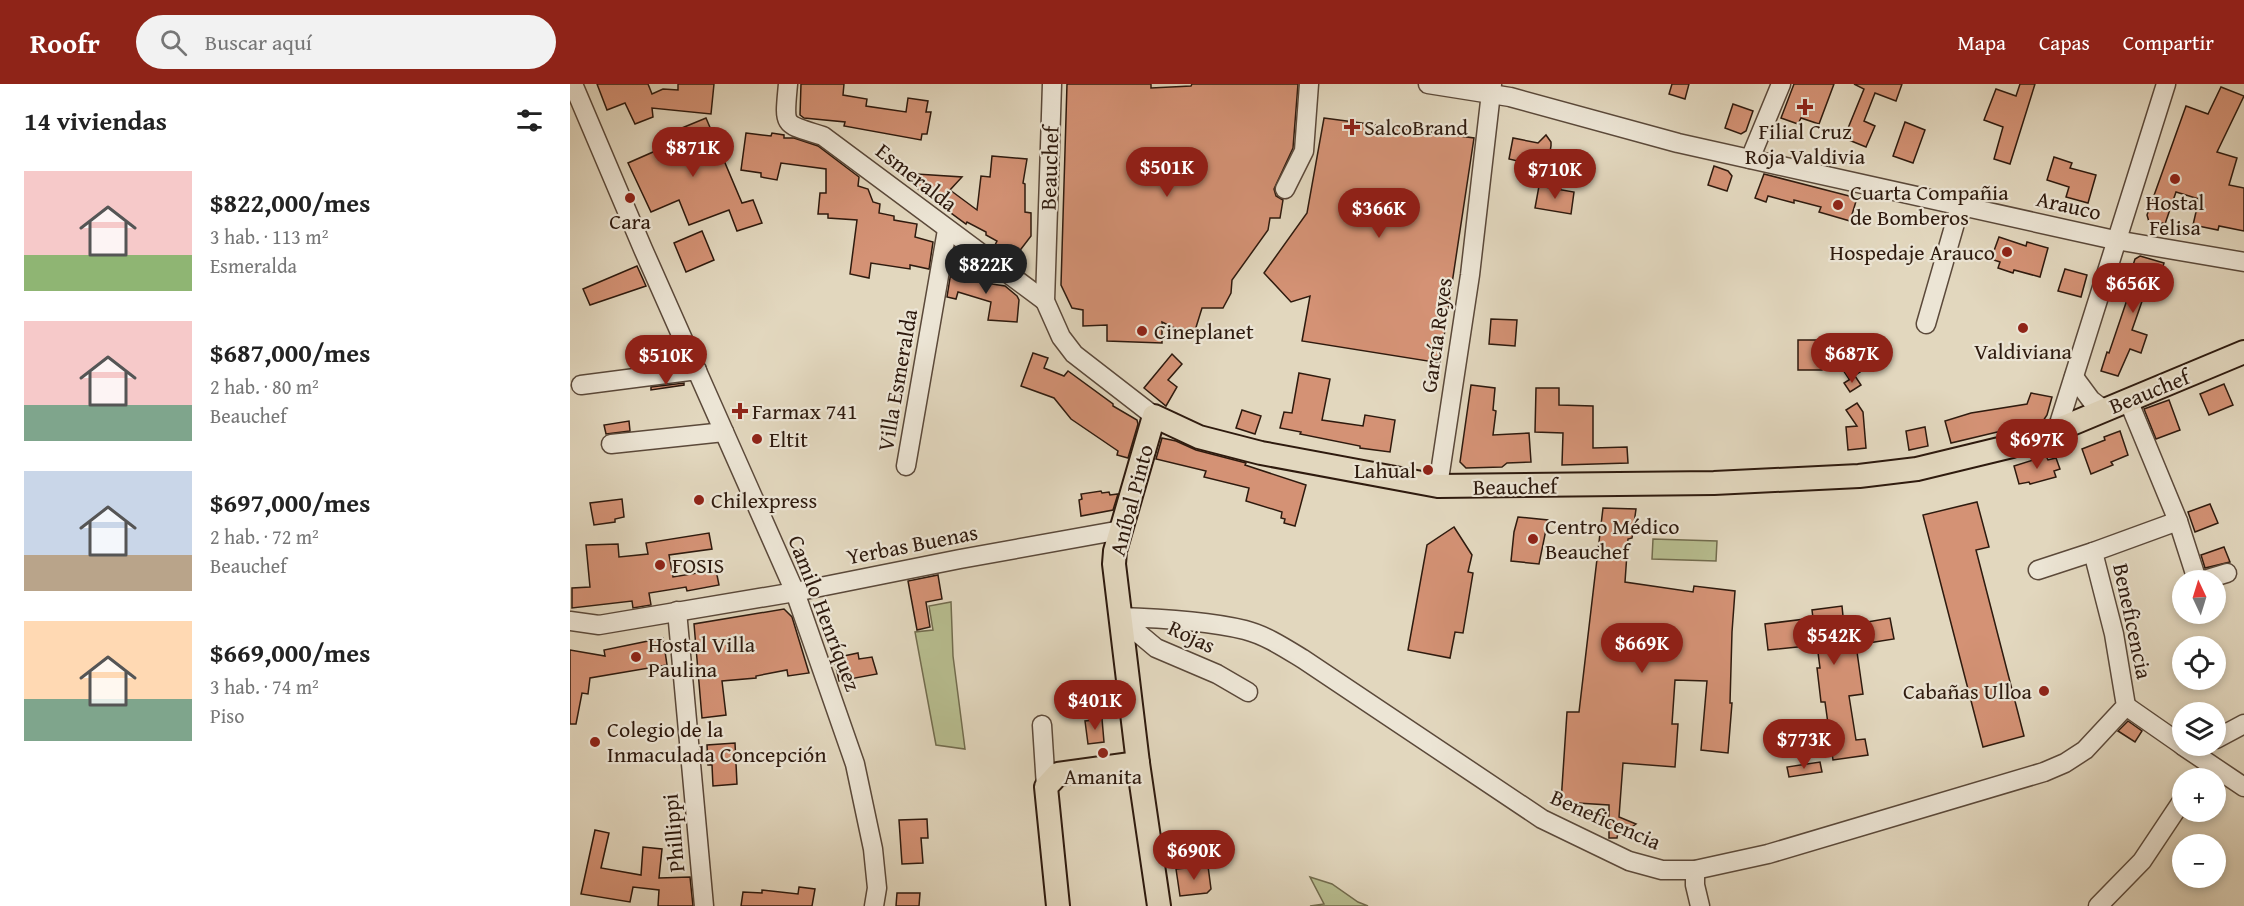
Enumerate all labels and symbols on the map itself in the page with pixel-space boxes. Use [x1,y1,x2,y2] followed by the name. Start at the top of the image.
[1796,98,1814,116] marker: Filial Cruz Roja Valdivia
[1364,111,1468,143] place label: SalcoBrand
[1745,115,1866,172] place label: Filial Cruz Roja Valdivia
[1345,120,1359,134] marker: SalcoBrand
[1032,122,1067,211] street label: Beauchef
[651,127,735,178] pin: $871K
[869,135,965,219] street label: Esmeralda
[1125,147,1209,198] pin: $501K
[1513,149,1597,200] pin: $710K
[2168,172,2182,186] marker: Hostal Felisa
[1850,176,2009,233] place label: Cuarta Compañia de Bomberos
[2033,182,2105,228] street label: Arauco
[2146,186,2204,243] place label: Hostal Felisa
[1337,188,1421,239] pin: $366K
[623,191,637,205] marker: Cara
[1831,198,1845,212] marker: Cuarta Compañia de Bomberos
[609,205,651,237] place label: Cara
[1830,236,1995,268] place label: Hospedaje Arauco
[944,244,1028,295] pin: $822K
[2000,245,2014,259] marker: Hospedaje Arauco
[2091,263,2175,314] pin: $656K
[1412,275,1460,395] street label: García Reyes
[869,306,925,454] street label: Villa Esmeralda
[1154,315,1254,347] place label: Cineplanet
[2016,321,2030,335] marker: Valdiviana
[1135,324,1149,338] marker: Cineplanet
[1810,333,1894,384] pin: $687K
[624,335,708,386] pin: $510K
[1974,335,2073,367] place label: Valdiviana
[2104,359,2197,422] street label: Beauchef
[752,395,858,427] place label: Farmax 741
[733,404,747,418] marker: Farmax 741
[1995,419,2079,470] pin: $697K
[769,423,808,455] place label: Eltit
[750,432,764,446] marker: Eltit
[1101,441,1161,559] street label: Aníbal Pinto
[1354,454,1416,486] place label: Lahual
[1421,463,1435,477] marker: Lahual
[1473,469,1560,503] street label: Beauchef
[711,484,817,516] place label: Chilexpress
[692,493,706,507] marker: Chilexpress
[1545,510,1679,567] place label: Centro Médico Beauchef
[844,516,980,572] street label: Yerbas Buenas
[781,530,870,696] street label: Camilo Henríquez
[1526,532,1540,546] marker: Centro Médico Beauchef
[672,549,724,581] place label: FOSIS
[653,558,667,572] marker: FOSIS
[2105,560,2161,682] street label: Beneficencia
[2172,570,2226,624] north arrow
[1163,611,1221,661] street label: Rojas
[1792,615,1876,666] pin: $542K
[1600,623,1684,674] pin: $669K
[648,628,756,685] place label: Hostal Villa Paulina
[629,650,643,664] marker: Hostal Villa Paulina
[1903,675,2033,707] place label: Cabañas Ulloa
[1053,680,1137,731] pin: $401K
[2037,684,2051,698] marker: Cabañas Ulloa
[607,713,827,770] place label: Colegio de la Inmaculada Concepción
[1762,719,1846,770] pin: $773K
[588,735,602,749] marker: Colegio de la Inmaculada Concepción
[1096,746,1110,760] marker: Amanita
[1064,760,1143,792] place label: Amanita
[1546,780,1667,858] street label: Beneficencia
[654,792,692,874] street label: Phillippi
[1152,830,1236,881] pin: $690K

